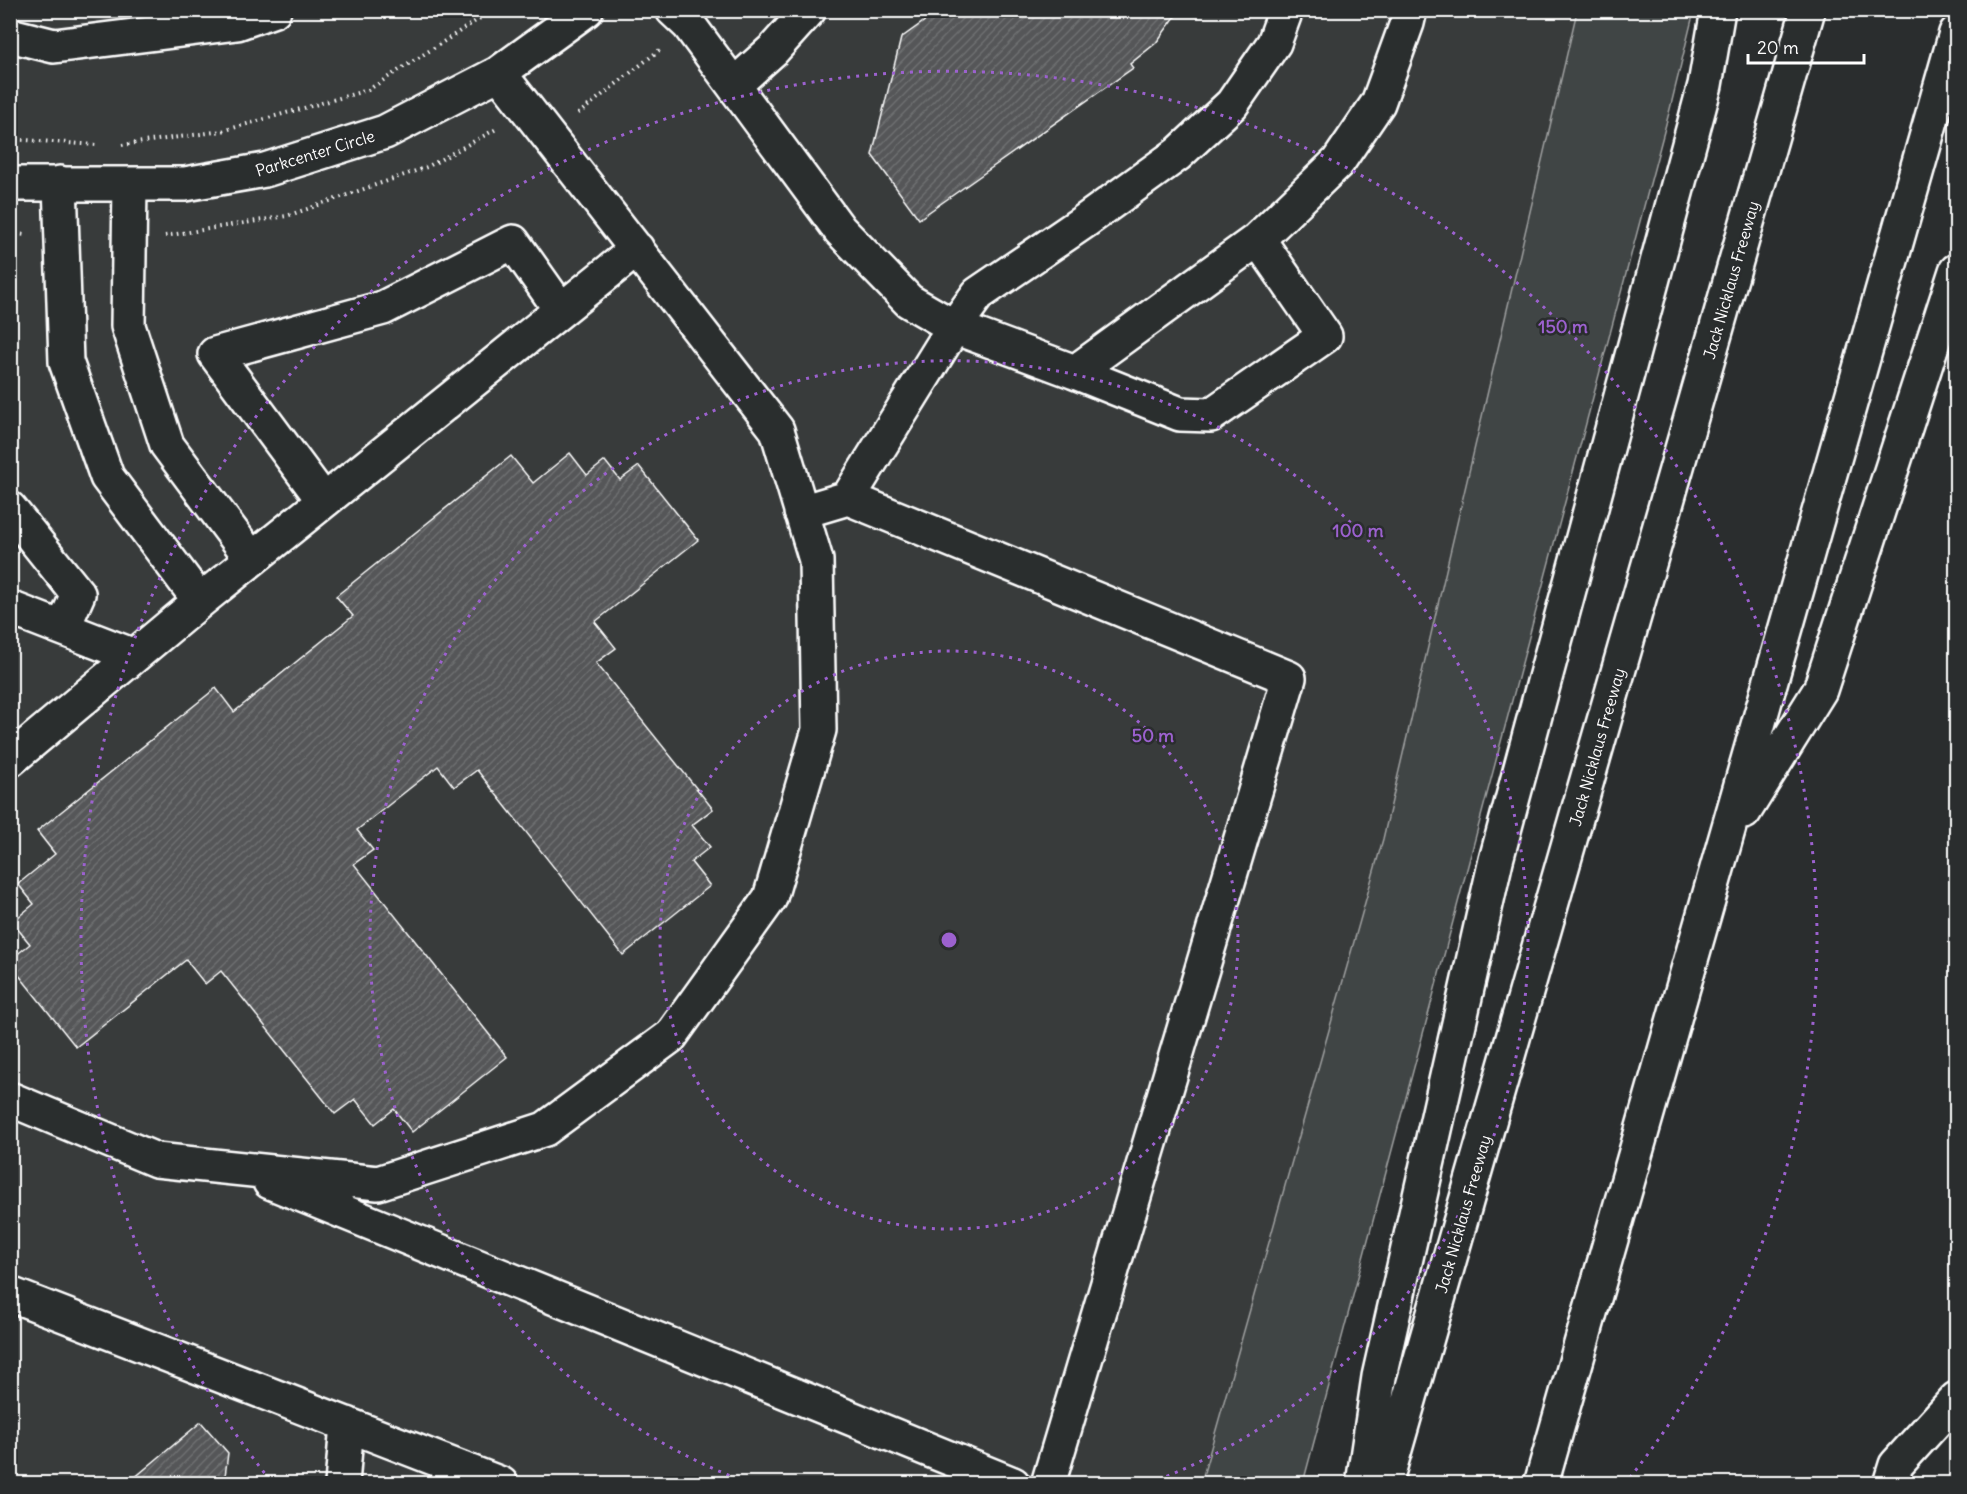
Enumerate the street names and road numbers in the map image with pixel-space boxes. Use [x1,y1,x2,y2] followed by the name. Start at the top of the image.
[253,125,377,181] street label: Parkcenter Circle
[1699,199,1763,361] street label: Jack Nicklaus Freeway
[1565,666,1629,828] street label: Jack Nicklaus Freeway
[1431,1133,1495,1295] street label: Jack Nicklaus Freeway

